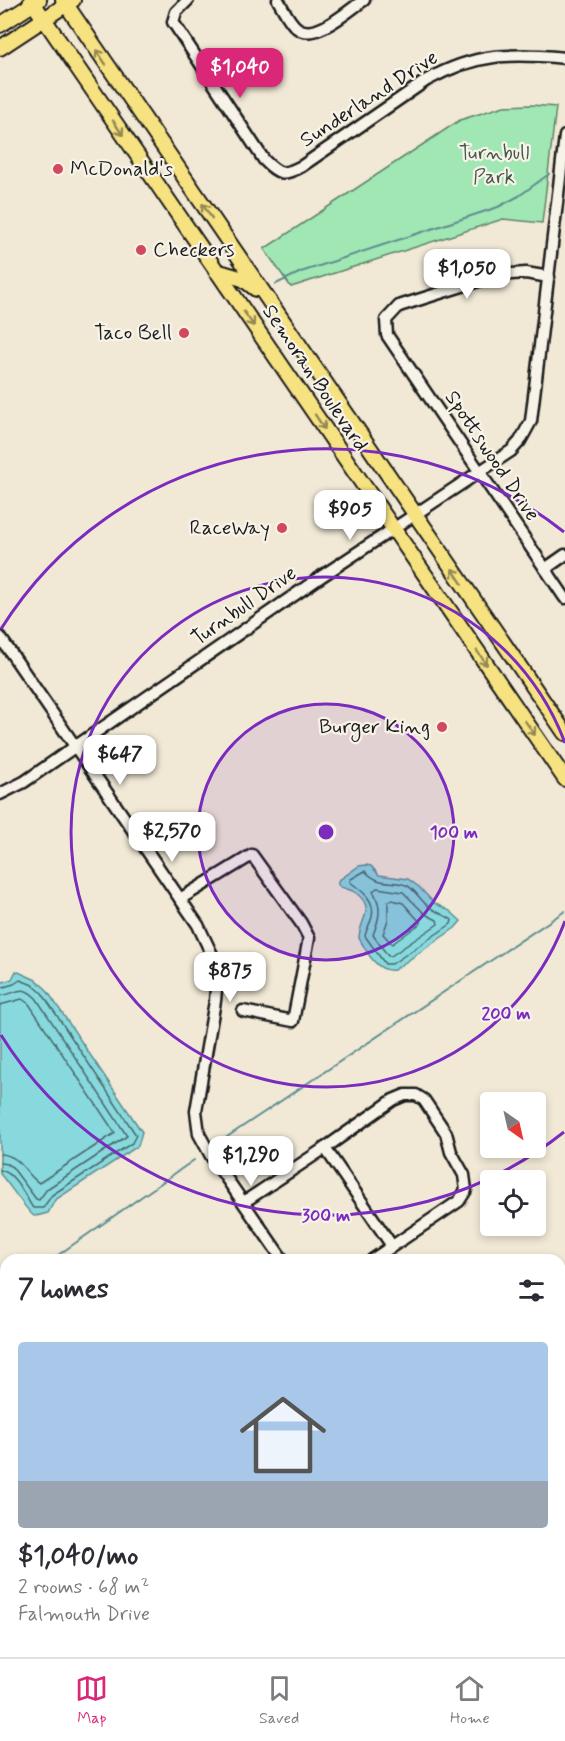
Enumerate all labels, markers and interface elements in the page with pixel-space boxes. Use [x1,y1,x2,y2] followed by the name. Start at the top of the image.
[295,44,443,154] street label: Sunderland Drive
[191,48,289,99] pin: $1,040
[95,49,107,66] one-way arrow
[210,54,270,81] text: $1,040
[112,119,124,135] one-way arrow
[459,139,529,191] park label: Turnbull Park
[70,155,173,183] place label: McDonald's
[51,162,65,176] marker: McDonald's
[201,203,213,219] one-way arrow
[153,236,235,264] place label: Checkers
[134,243,148,257] marker: Checkers
[418,249,516,300] pin: $1,050
[438,255,496,282] text: $1,050
[255,299,375,457] street label: Semoran Boulevard
[243,310,255,327] one-way arrow
[94,319,172,347] place label: Taco Bell
[177,326,191,340] marker: Taco Bell
[438,385,546,527] street label: Spottswood Drive
[314,414,326,430] one-way arrow
[314,490,386,541] pin: $905
[328,496,372,523] text: $905
[189,514,270,542] place label: RaceWay
[275,521,289,535] marker: RaceWay
[186,559,302,653] street label: Turnbull Drive
[451,568,463,585] one-way arrow
[476,649,488,665] one-way arrow
[319,713,430,742] place label: Burger King
[524,719,536,736] one-way arrow
[435,720,449,734] marker: Burger King
[84,735,156,786] pin: $647
[97,741,143,768] text: $647
[123,812,221,863] pin: $2,570
[143,818,201,845] text: $2,570
[430,821,478,845] text: 100 m
[316,822,336,842] centre of rings
[194,952,266,1003] pin: $875
[208,958,252,985] text: $875
[481,1002,531,1026] text: 200 m
[480,1092,546,1158] north arrow
[480,1092,546,1236] map controls
[202,1136,300,1187] pin: $1,290
[222,1142,280,1169] text: $1,290
[480,1170,546,1236] button: locate
[302,1204,350,1228] text: 300 m
[18,1273,109,1307] text: 7 homes
[515,1274,548,1307] icon: filters
[229,1381,337,1489] icon: home
[18,1540,138,1574] text: $1,040/mo
[18,1574,149,1601] text: 2 rooms · 68 m²
[18,1601,150,1628] text: Falmouth Drive
[75,1672,108,1729] tab: Map
[259,1672,299,1729] tab: Saved
[450,1672,490,1729] tab: Home

